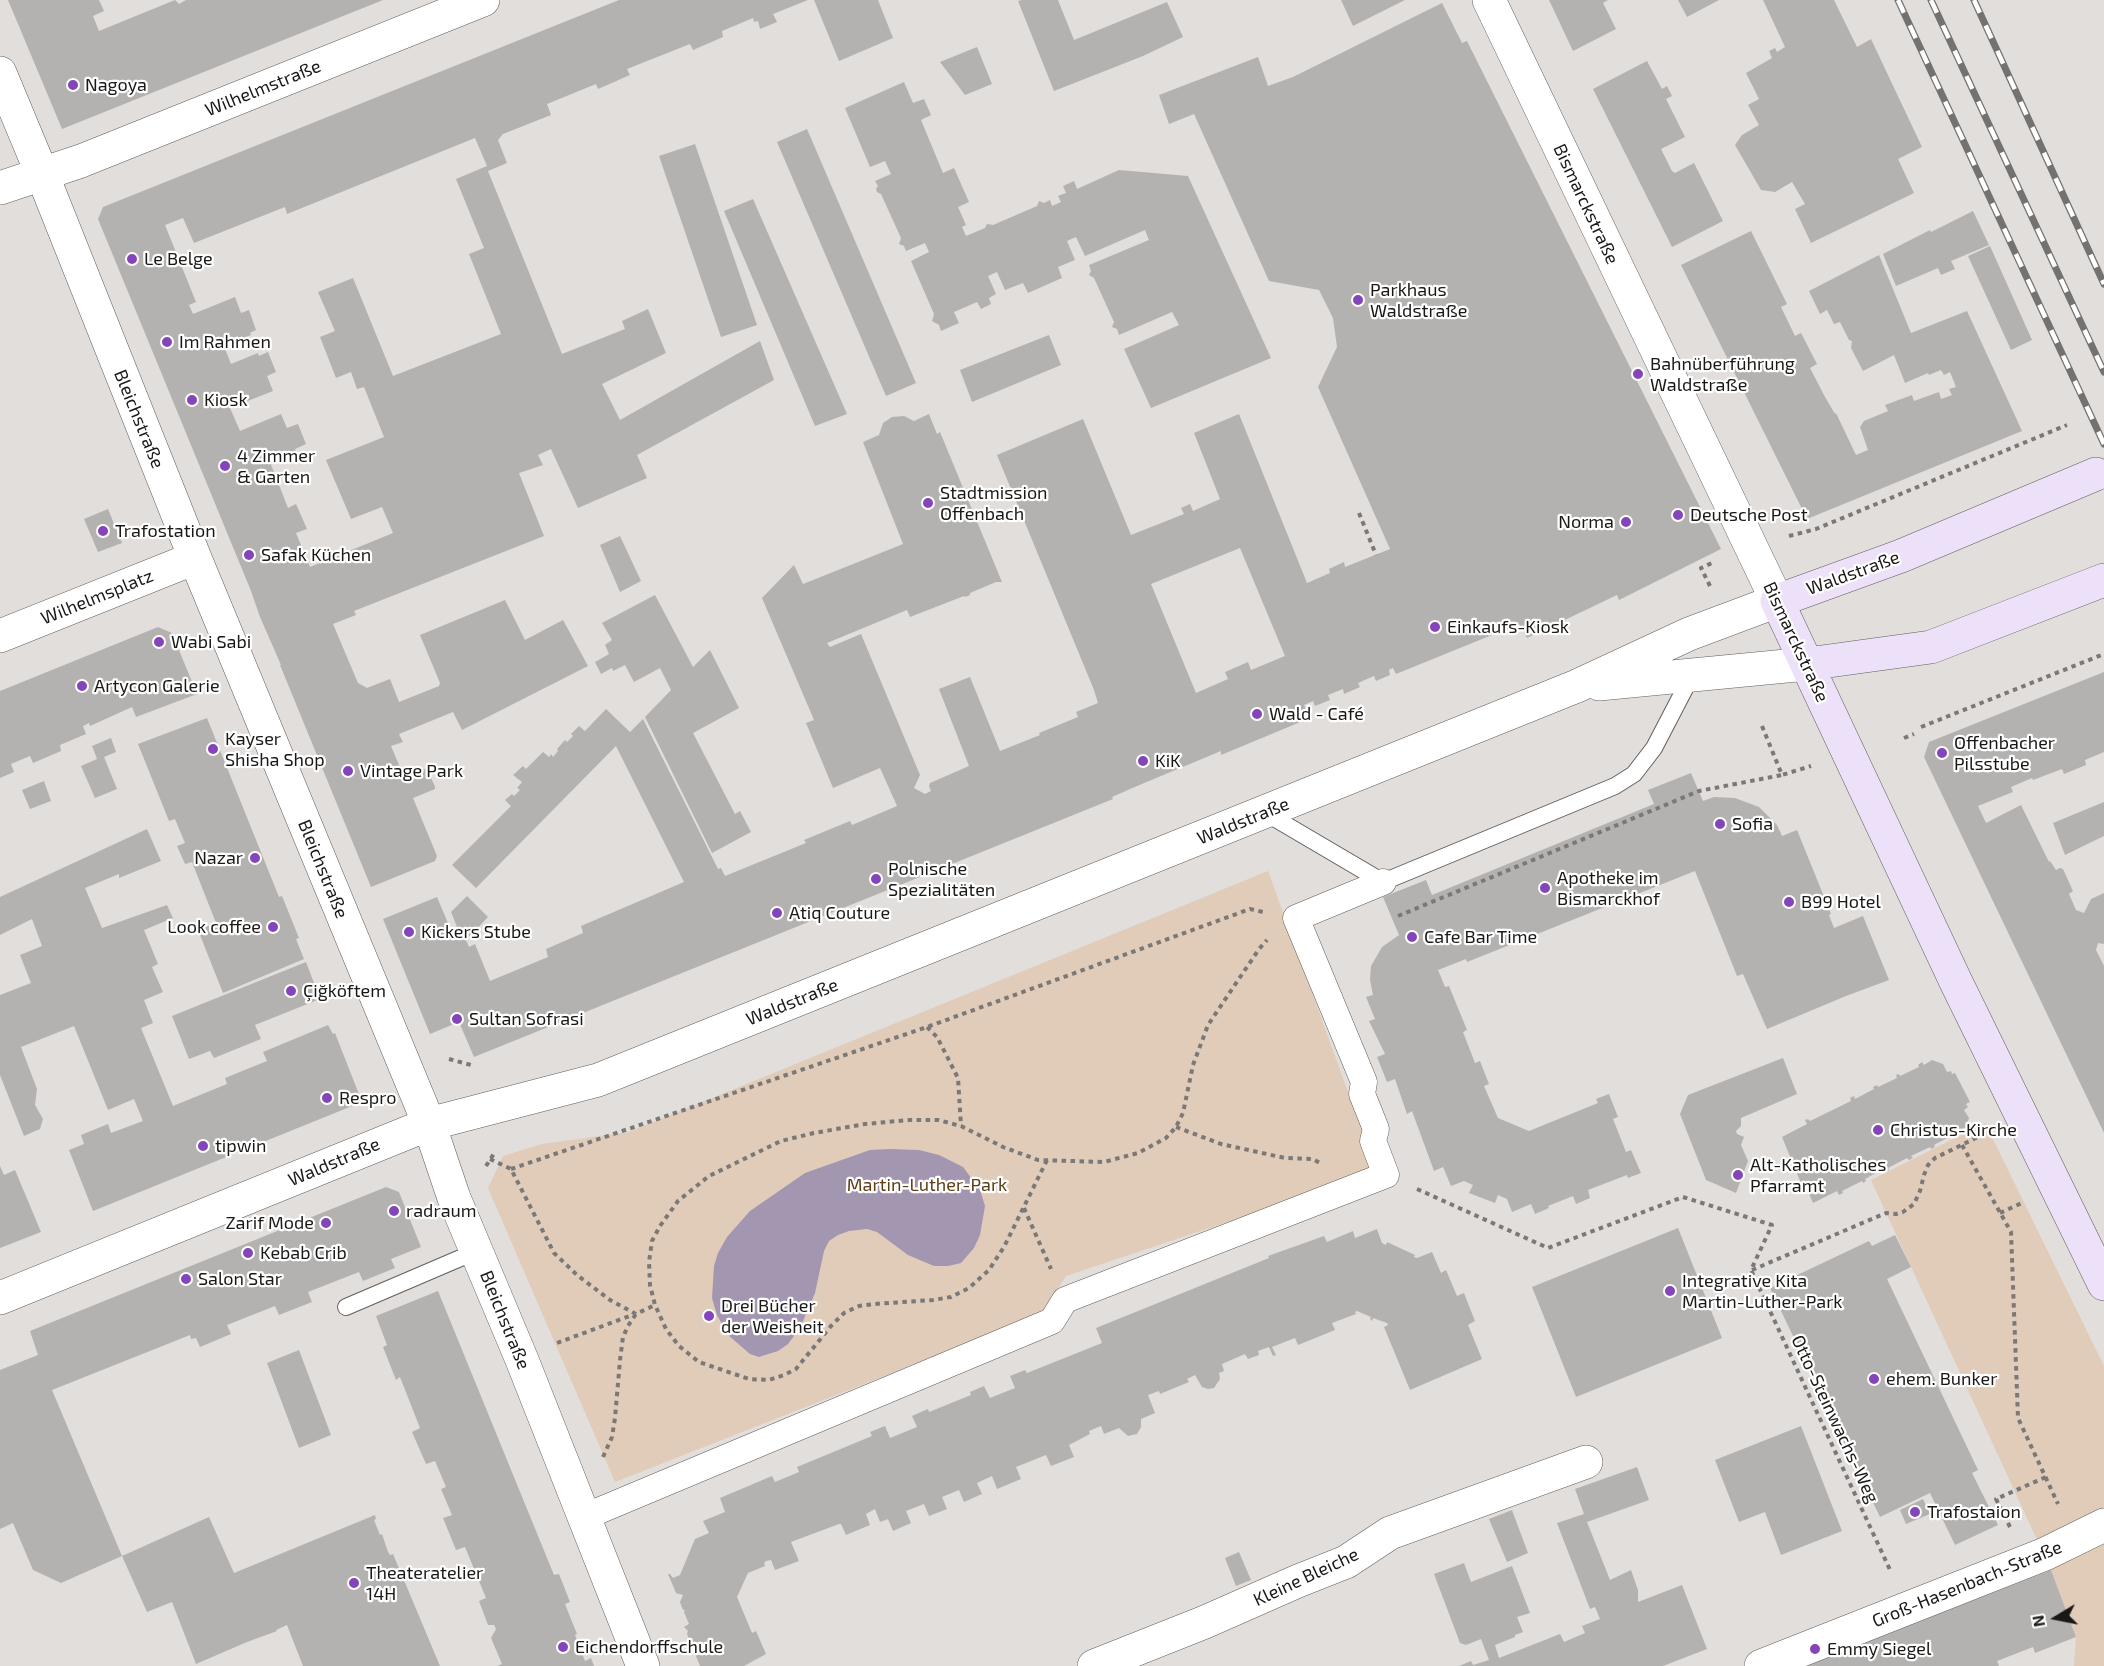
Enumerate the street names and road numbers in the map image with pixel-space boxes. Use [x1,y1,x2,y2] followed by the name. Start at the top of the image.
[202,55,324,121] street label: Wilhelmstraße
[1549,140,1623,268] street label: Bismarckstraße
[109,366,169,472] street label: Bleichstraße
[1804,546,1902,600] street label: Waldstraße
[38,565,156,629] street label: Wilhelmsplatz
[1759,578,1833,706] street label: Bismarckstraße
[1194,793,1292,849] street label: Waldstraße
[293,816,353,922] street label: Bleichstraße
[743,974,841,1030] street label: Waldstraße
[285,1133,383,1191] street label: Waldstraße
[475,1267,535,1373] street label: Bleichstraße
[1787,1332,1883,1506] street label: Otto-Steinwachs-Weg
[1869,1536,2065,1632] street label: Groß-Hasenbach-Straße
[1250,1543,1362,1611] street label: Kleine Bleiche

